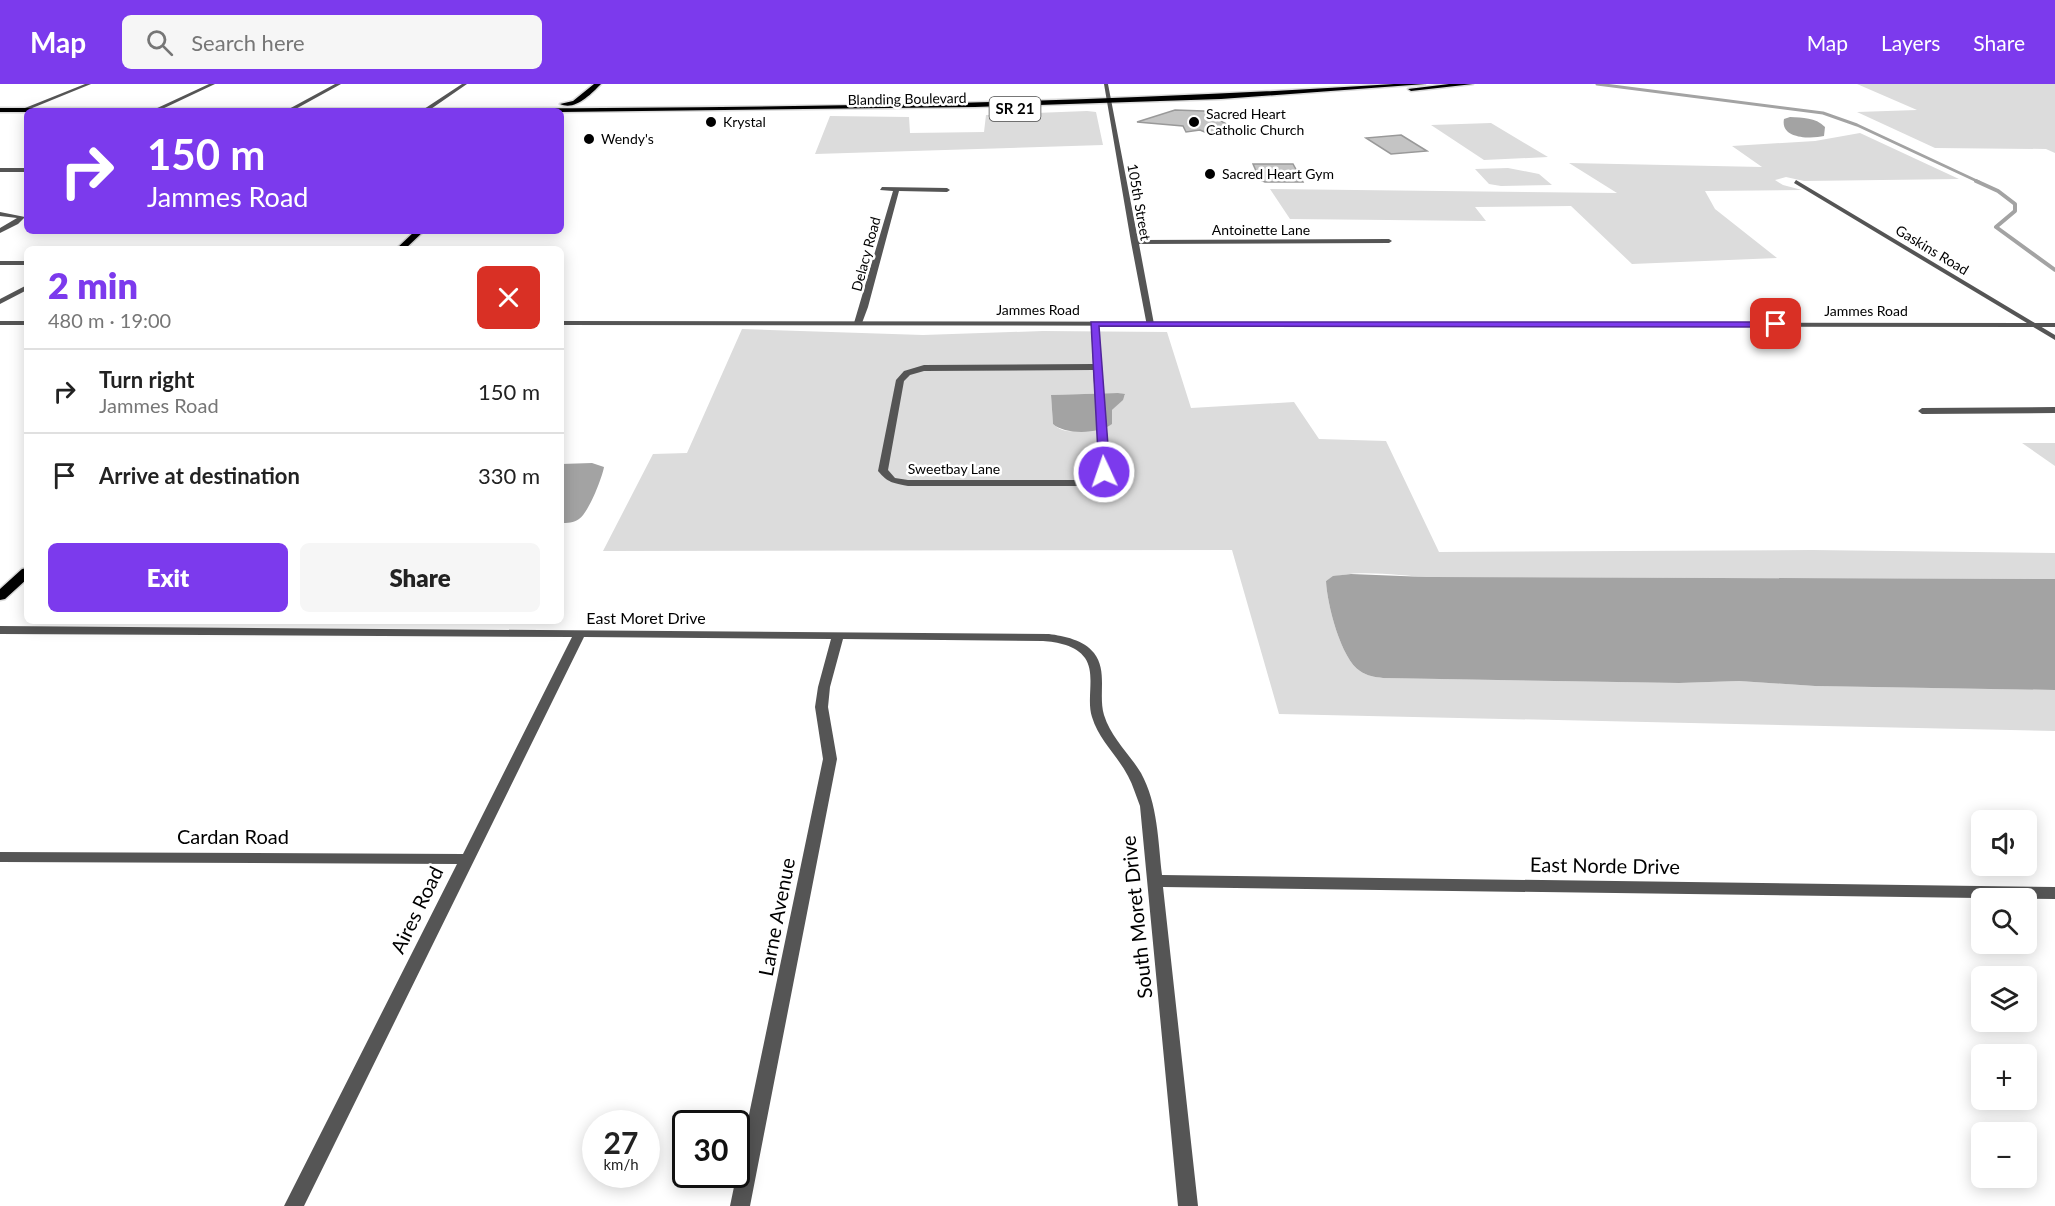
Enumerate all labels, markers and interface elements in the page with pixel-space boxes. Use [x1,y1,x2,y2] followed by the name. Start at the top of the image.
[122,15,542,69] search box
[30,25,86,59] text: Map
[143,26,176,59] icon: search
[191,29,305,56] text: Search here
[1807,30,1848,55] text: Map
[1881,30,1940,55] text: Layers
[1973,30,2025,55] text: Share
[847,89,967,108] street label: Blanding Boulevard
[990,97,1040,121] road number: SR 21
[1206,105,1304,138] place label: Sacred Heart Catholic Church
[723,113,766,130] place label: Krystal
[704,115,718,129] marker: Krystal
[1187,115,1201,129] marker: Sacred Heart Catholic Church
[147,129,265,179] text: 150 m
[601,130,654,147] place label: Wendy's
[48,132,126,210] icon: right
[582,132,596,146] marker: Wendy's
[1124,162,1155,242] street label: 105th Street
[1222,165,1334,182] place label: Sacred Heart Gym
[1203,167,1217,181] marker: Sacred Heart Gym
[147,180,308,213] text: Jammes Road
[847,215,884,293] street label: Delacy Road
[1212,221,1310,238] street label: Antoinette Lane
[1893,221,1972,278] street label: Gaskins Road
[48,263,138,307] text: 2 min
[477,266,540,329] button: close
[1750,298,1801,349] pin
[996,301,1080,318] street label: Jammes Road
[1824,302,1908,319] street label: Jammes Road
[1759,307,1792,340] icon: arrive
[48,308,171,332] text: 480 m · 19:00
[99,366,194,393] text: Turn right
[48,375,81,408] icon: right
[478,378,540,405] text: 150 m
[99,393,219,417] text: Jammes Road
[1072,440,1136,504] position arrow
[48,459,81,492] icon: arrive
[908,460,1000,477] street label: Sweetbay Lane
[99,462,300,489] text: Arrive at destination
[478,462,540,489] text: 330 m
[48,543,288,612] button: Exit
[300,543,540,612] button: Share
[586,608,706,627] street label: East Moret Drive
[1971,810,2037,1188] map controls
[1971,810,2037,876] button: sound
[177,824,289,848] street label: Cardan Road
[1116,834,1156,1000] street label: South Moret Drive
[1530,852,1680,878] street label: East Norde Drive
[753,856,799,978] street label: Larne Avenue
[385,862,447,957] street label: Aires Road
[1971,888,2037,954] button: search
[1971,966,2037,1032] button: layers
[1971,1044,2037,1110] button: +
[672,1110,750,1188] speed limit sign: 30
[1971,1122,2037,1188] button: −
[604,1124,638,1160] text: 27
[603,1155,639,1173] text: km/h

